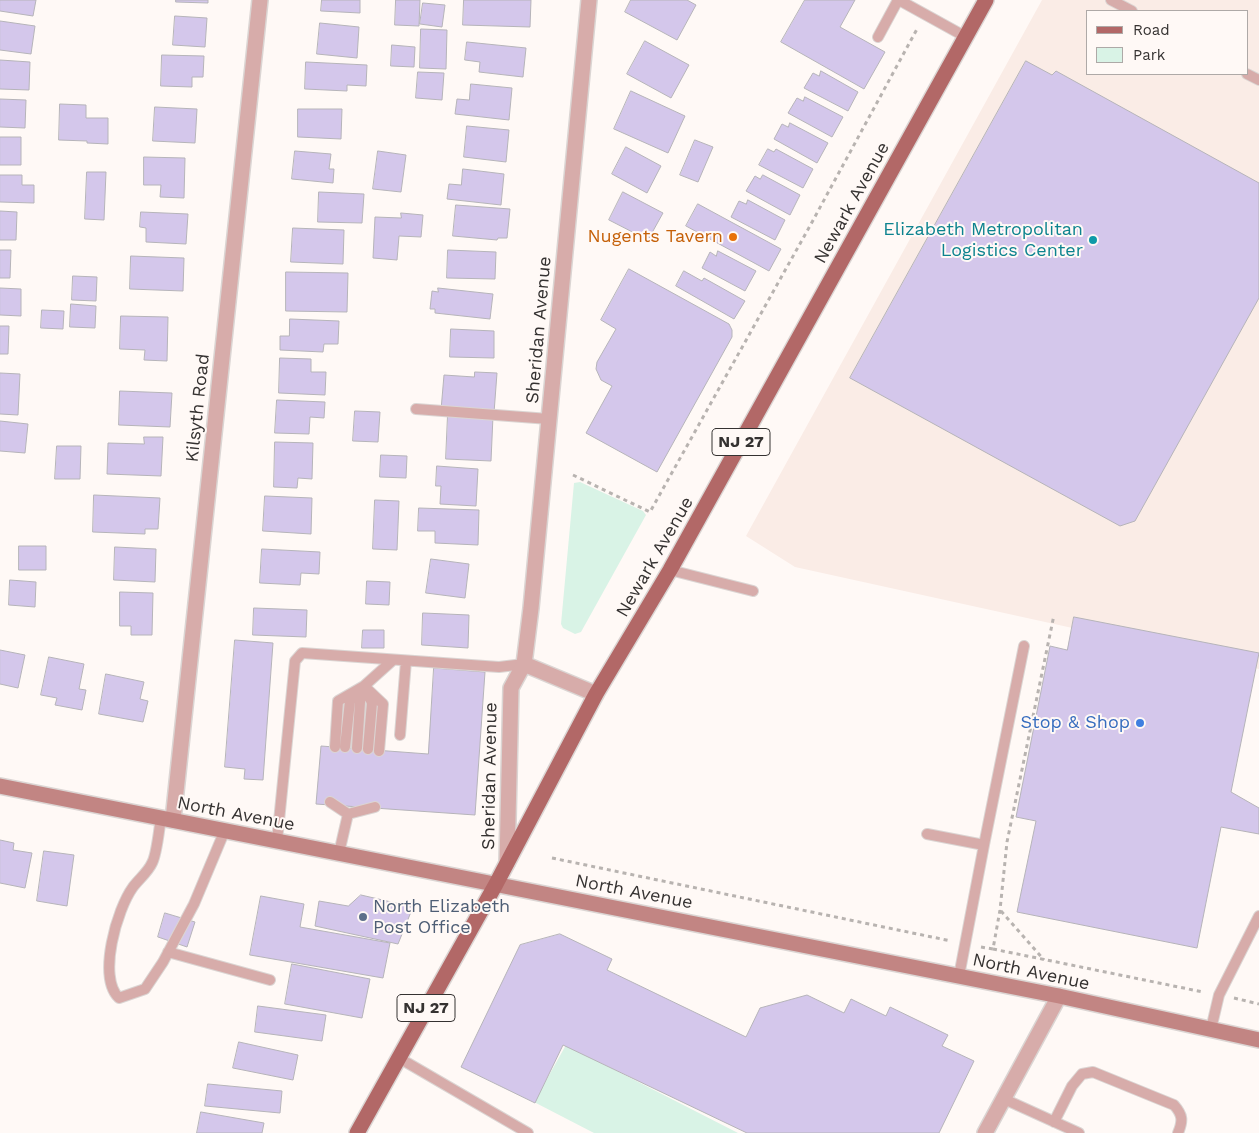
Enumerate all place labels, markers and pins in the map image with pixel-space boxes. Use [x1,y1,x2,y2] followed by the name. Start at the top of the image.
[883,219,1083,262] place label: Elizabeth Metropolitan Logistics Center
[588,226,723,248] place label: Nugents Tavern
[727,231,739,243] marker: Nugents Tavern
[1087,234,1099,246] marker: Elizabeth Metropolitan Logistics Center
[1021,712,1130,734] place label: Stop & Shop
[1134,717,1146,729] marker: Stop & Shop
[373,896,510,939] place label: North Elizabeth Post Office
[357,911,369,923] marker: North Elizabeth Post Office

